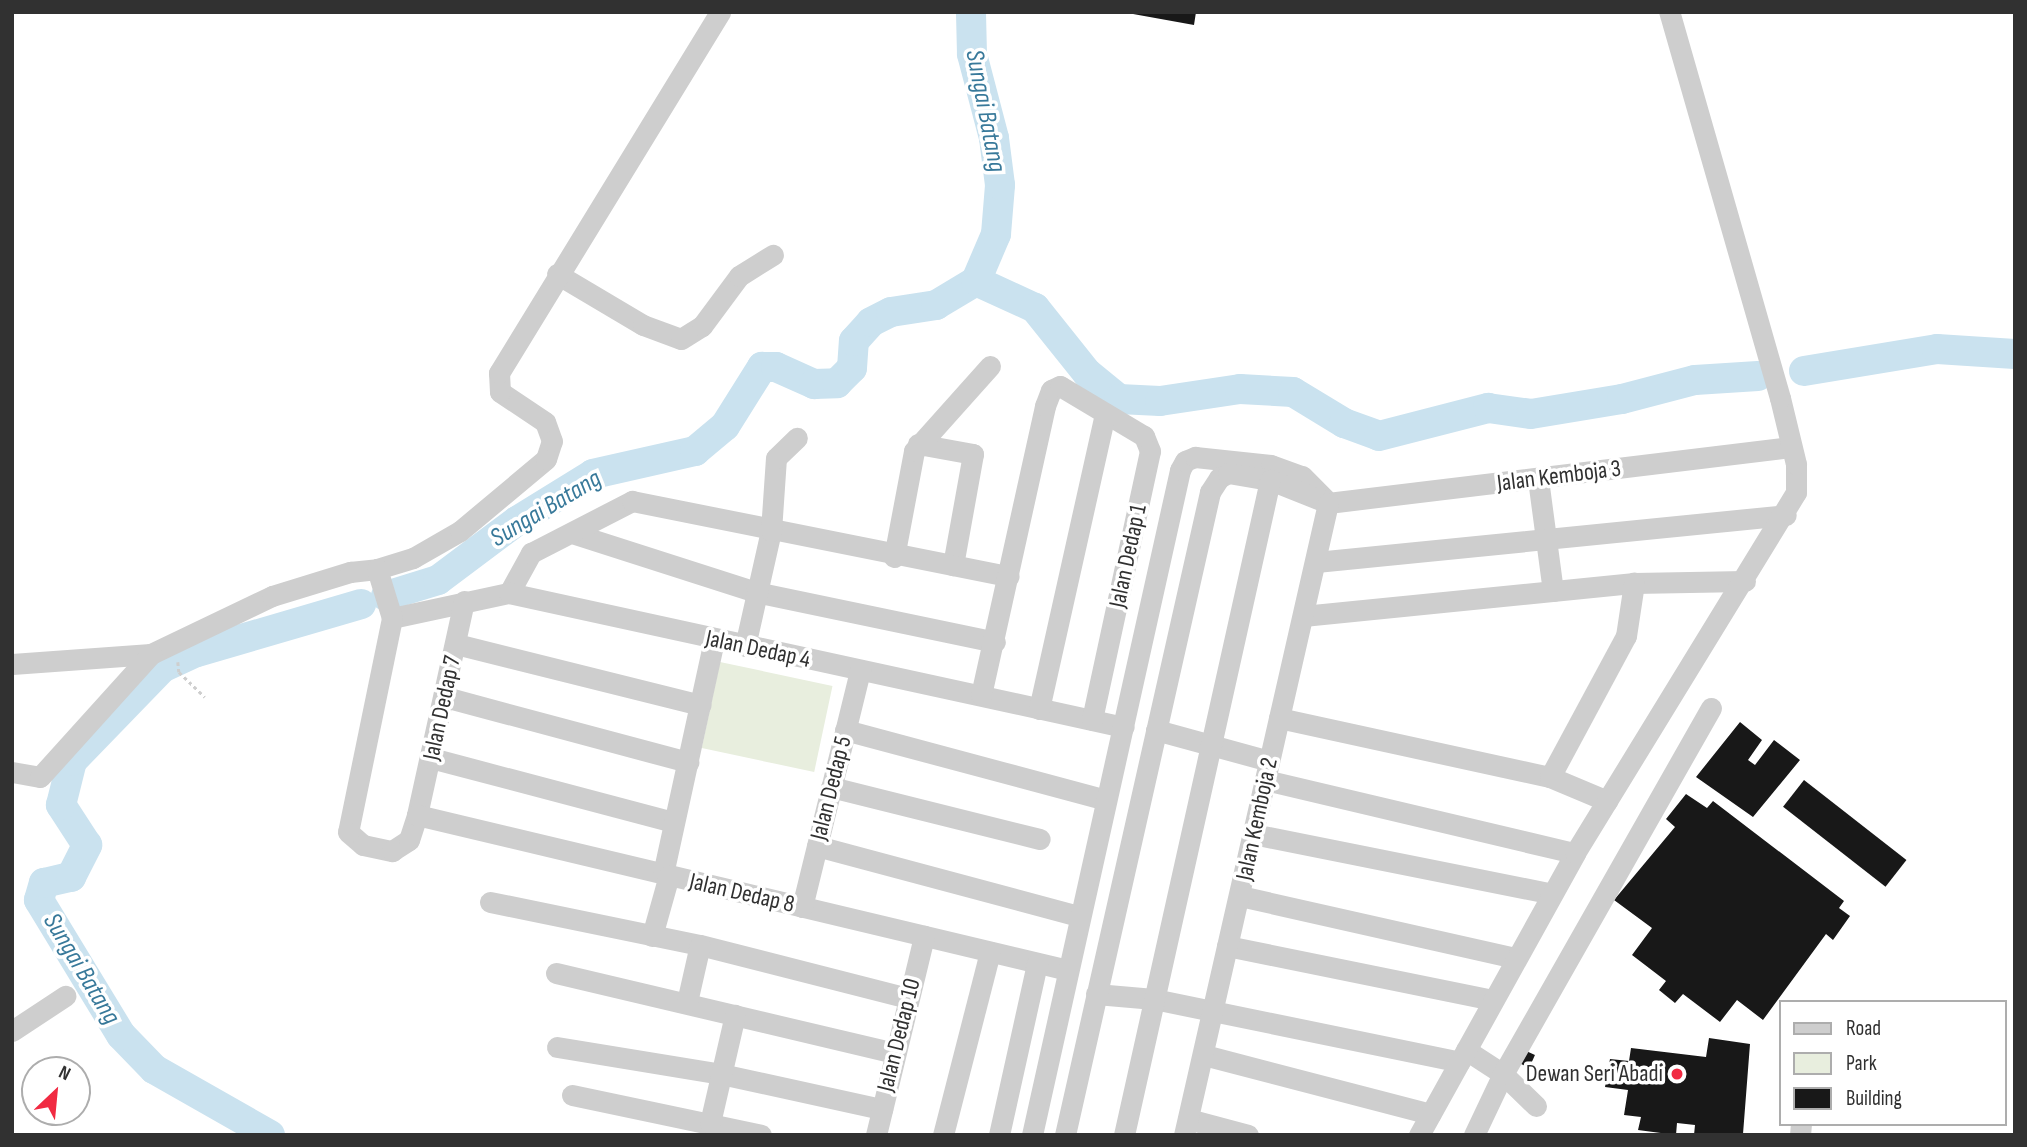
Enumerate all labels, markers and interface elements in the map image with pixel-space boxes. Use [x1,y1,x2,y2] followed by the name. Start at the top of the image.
[958,47,1012,175] water label: Sungai Batang
[1495,454,1623,498] street label: Jalan Kemboja 3
[485,464,607,554] water label: Sungai Batang
[1103,502,1153,610] street label: Jalan Dedap 1
[703,624,813,674] street label: Jalan Dedap 4
[417,653,467,763] street label: Jalan Dedap 7
[804,733,858,843] street label: Jalan Dedap 5
[1230,755,1284,883] street label: Jalan Kemboja 2
[687,867,797,919] street label: Jalan Dedap 8
[36,908,126,1030] water label: Sungai Batang
[871,975,927,1095] street label: Jalan Dedap 10
[1778,1000,2006,1126] legend
[1846,1016,1881,1041] text: Road
[1846,1051,1877,1076] text: Park
[21,1056,91,1126] north arrow
[1526,1060,1663,1088] place label: Dewan Seri Abadi
[55,1061,74,1086] text: N
[1669,1066,1685,1082] marker: Dewan Seri Abadi
[1846,1086,1902,1111] text: Building

